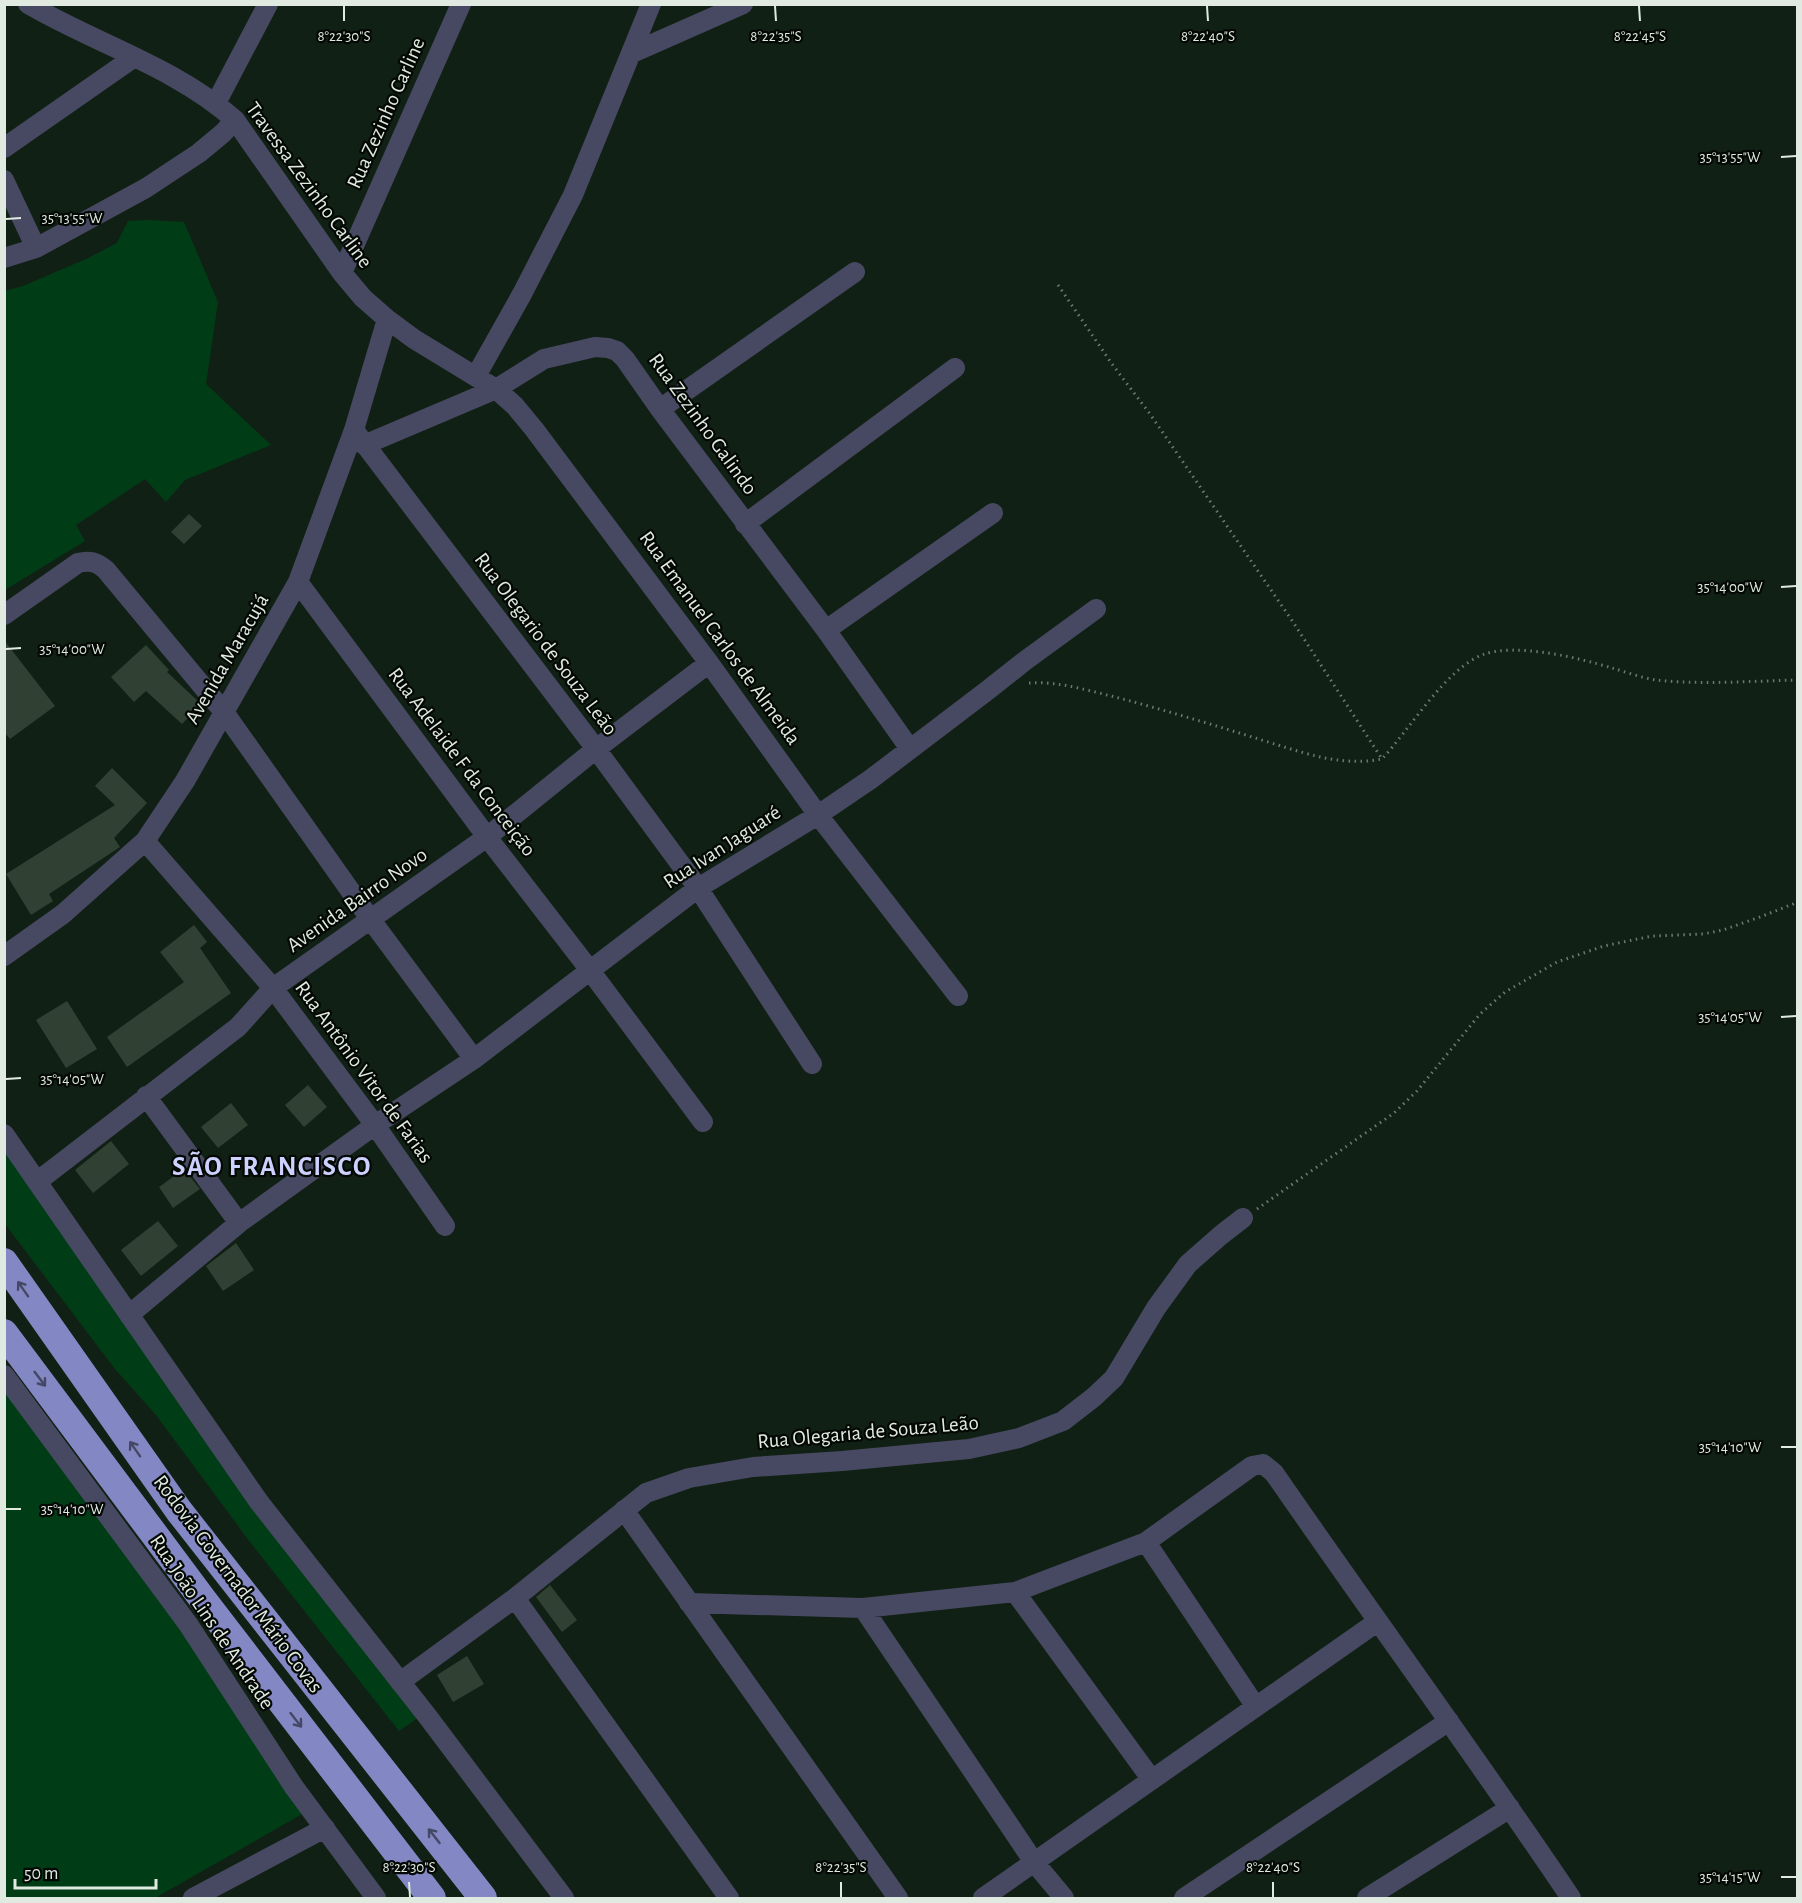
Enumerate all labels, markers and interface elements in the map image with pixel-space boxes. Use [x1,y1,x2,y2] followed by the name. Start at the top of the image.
[317,29,371,44] text: 8°22'30"S
[750,29,802,44] text: 8°22'35"S
[1181,29,1235,44] text: 8°22'40"S
[1614,29,1666,44] text: 8°22'45"S
[343,34,429,192] street label: Rua Zezinho Carline
[242,98,376,272] street label: Travessa Zezinho Carline
[1699,150,1761,165] text: 35°13'55"W
[41,211,103,226] text: 35°13'55"W
[645,349,761,499] street label: Rua Zezinho Galindo
[635,527,805,749] street label: Rua Emanuel Carlos de Almeida
[471,549,621,739] street label: Rua Olegario de Souza Leão
[1697,580,1763,595] text: 35°14'00"W
[181,590,273,728] street label: Avenida Maracujá
[39,642,105,657] text: 35°14'00"W
[384,664,540,860] street label: Rua Adelaide F da Conceição
[660,801,784,893] street label: Rua Ivan Jaguaré
[283,844,431,956] street label: Avenida Bairro Novo
[291,977,437,1167] street label: Rua Antônio Vitor de Farias
[1698,1010,1762,1025] text: 35°14'05"W
[40,1072,104,1087] text: 35°14'05"W
[172,1151,372,1180] district label: SÃO FRANCISCO
[17,1281,29,1297] one-way arrow
[33,1371,46,1387] one-way arrow
[756,1412,980,1452] street label: Rua Olegaria de Souza Leão
[1699,1440,1762,1455] text: 35°14'10"W
[129,1441,141,1457] one-way arrow
[149,1471,327,1697] street label: Rodovia Governador Mário Covas
[41,1502,104,1517] text: 35°14'10"W
[146,1531,278,1713] street label: Rua João Lins de Andrade
[289,1712,302,1728] one-way arrow
[427,1828,440,1844] one-way arrow
[15,1852,156,1890] scale bar
[382,1860,436,1875] text: 8°22'30"S
[815,1860,867,1875] text: 8°22'35"S
[1246,1860,1300,1875] text: 8°22'40"S
[24,1865,58,1883] text: 50 m
[1700,1870,1761,1885] text: 35°14'15"W

